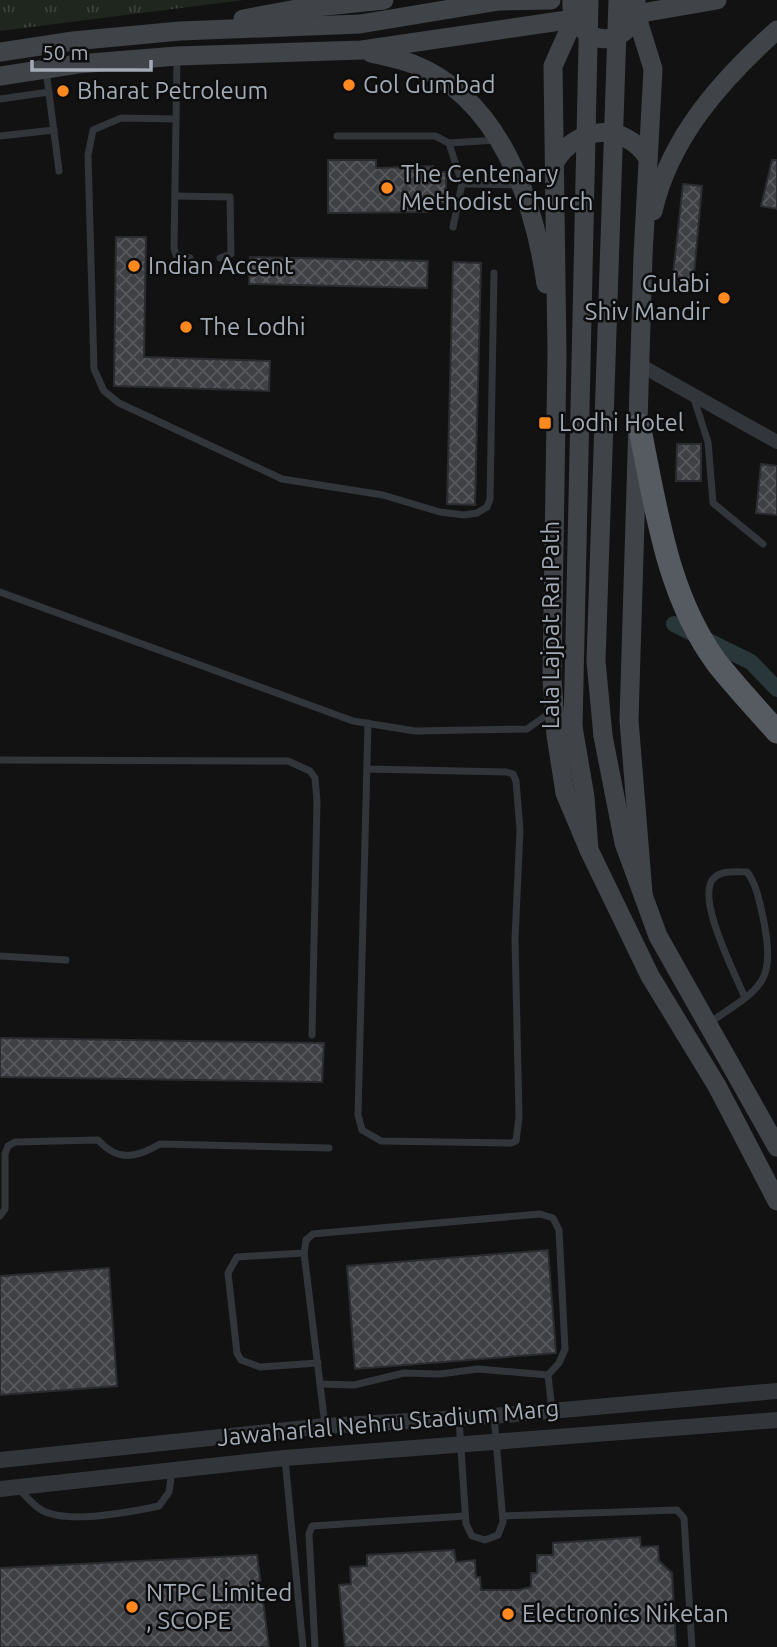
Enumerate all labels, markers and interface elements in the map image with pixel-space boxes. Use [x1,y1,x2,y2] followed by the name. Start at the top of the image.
[32,28,150,72] scale bar
[42,40,89,64] text: 50 m
[363,71,495,98] place label: Gol Gumbad
[77,77,268,104] place label: Bharat Petroleum
[341,77,357,93] marker: Gol Gumbad
[55,83,71,99] marker: Bharat Petroleum
[401,160,594,215] place label: The Centenary Methodist Church
[379,180,395,196] marker: The Centenary Methodist Church
[148,252,294,279] place label: Indian Accent
[126,258,142,274] marker: Indian Accent
[585,270,710,325] place label: Gulabi Shiv Mandir
[716,290,732,306] marker: Gulabi Shiv Mandir
[200,313,306,340] place label: The Lodhi
[178,319,194,335] marker: The Lodhi
[559,409,684,436] place label: Lodhi Hotel
[537,415,553,431] marker: Lodhi Hotel
[537,521,564,729] street label: Lala Lajpat Rai Path
[216,1394,560,1451] street label: Jawaharlal Nehru Stadium Marg
[146,1579,292,1634] place label: NTPC Limited , SCOPE
[124,1599,140,1615] marker: NTPC Limited , SCOPE
[522,1600,729,1627] place label: Electronics Niketan
[500,1606,516,1622] marker: Electronics Niketan

